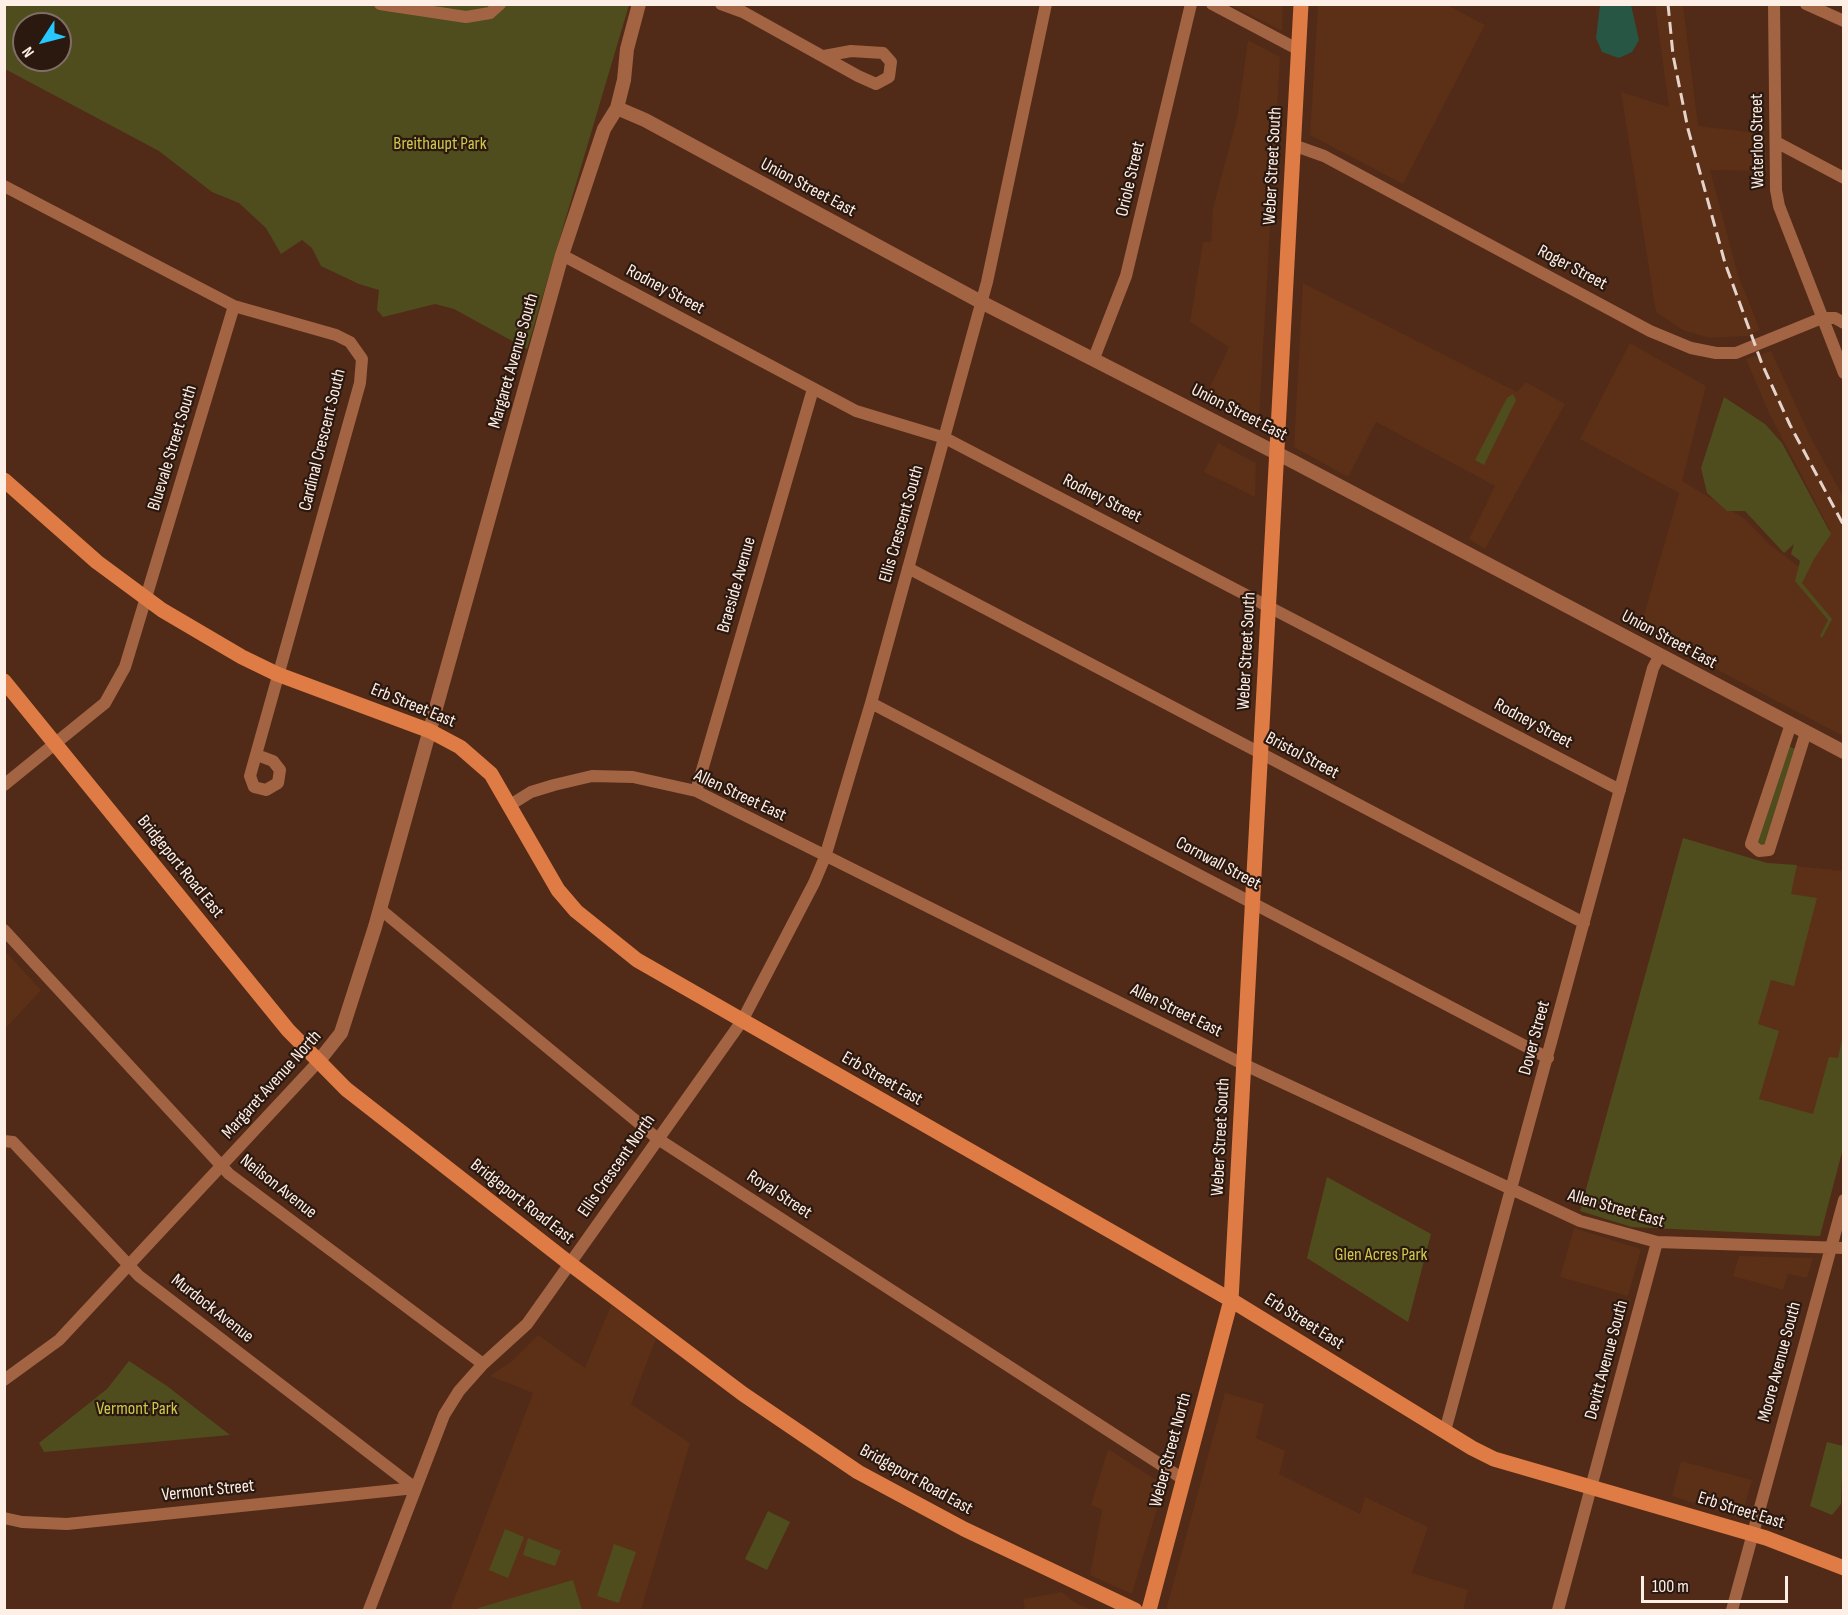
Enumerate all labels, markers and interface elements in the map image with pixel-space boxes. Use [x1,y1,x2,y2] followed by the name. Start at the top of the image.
[12,12,72,72] north arrow
[18,43,39,61] text: N
[1746,93,1770,189] street label: Waterloo Street
[1259,106,1287,226] street label: Weber Street South
[393,133,487,155] park label: Breithaupt Park
[1112,139,1150,219] street label: Oriole Street
[757,154,859,222] street label: Union Street East
[1533,241,1611,295] street label: Roger Street
[622,260,708,320] street label: Rodney Street
[484,291,544,431] street label: Margaret Avenue South
[295,367,351,513] street label: Cardinal Crescent South
[1187,380,1291,446] street label: Union Street East
[144,383,202,513] street label: Bluevale Street South
[875,463,929,585] street label: Ellis Crescent South
[1059,470,1145,528] street label: Rodney Street
[713,535,761,635] street label: Braeside Avenue
[1233,591,1261,711] street label: Weber Street South
[1618,606,1720,674] street label: Union Street East
[367,679,459,733] street label: Erb Street East
[1490,694,1576,754] street label: Rodney Street
[1262,728,1342,784] street label: Bristol Street
[690,765,790,827] street label: Allen Street East
[132,811,228,923] street label: Bridgeport Road East
[1172,833,1264,895] street label: Cornwall Street
[1127,980,1225,1042] street label: Allen Street East
[1515,998,1555,1078] street label: Dover Street
[218,1026,326,1144] street label: Margaret Avenue North
[838,1047,926,1111] street label: Erb Street East
[1207,1077,1235,1197] street label: Weber Street South
[574,1111,660,1221] street label: Ellis Crescent North
[235,1150,321,1224] street label: Neilson Avenue
[466,1155,578,1249] street label: Bridgeport Road East
[742,1166,816,1224] street label: Royal Street
[1565,1185,1667,1233] street label: Allen Street East
[1335,1244,1427,1266] park label: Glen Acres Park
[166,1270,258,1348] street label: Murdock Avenue
[1260,1289,1348,1355] street label: Erb Street East
[1581,1298,1633,1422] street label: Devitt Avenue South
[1754,1300,1806,1424] street label: Moore Avenue South
[1145,1390,1197,1510] street label: Weber Street North
[96,1398,178,1420] park label: Vermont Park
[856,1440,976,1520] street label: Bridgeport Road East
[161,1475,255,1507] street label: Vermont Street
[1695,1488,1787,1534] street label: Erb Street East
[1644,1564,1791,1602] scale bar
[1652,1576,1689,1597] text: 100 m

